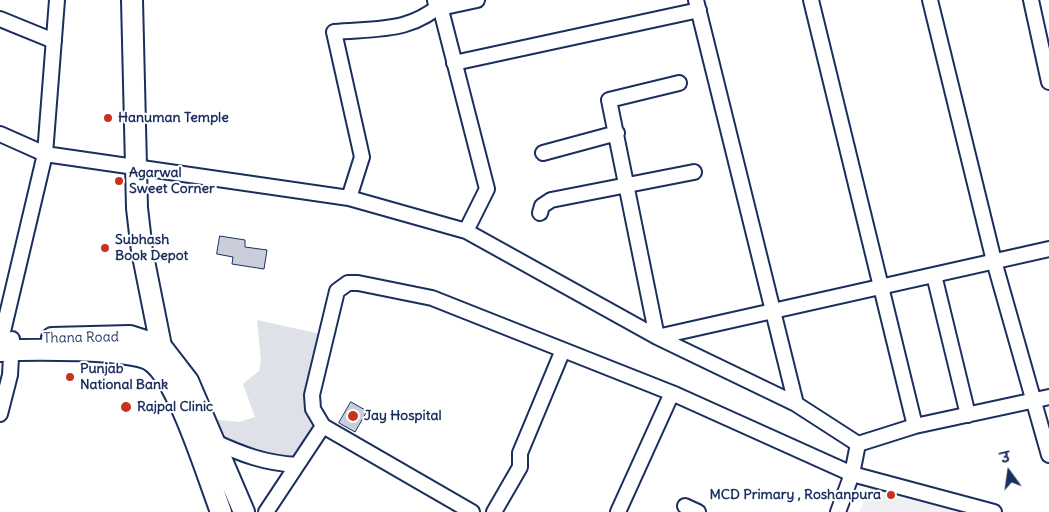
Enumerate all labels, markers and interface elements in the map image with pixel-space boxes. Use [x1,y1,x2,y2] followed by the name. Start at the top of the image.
[118,110,229,126] place label: Hanuman Temple
[102,112,114,124] marker: Hanuman Temple
[129,165,215,198] place label: Agarwal Sweet Corner
[113,175,125,187] marker: Agarwal Sweet Corner
[115,232,188,264] place label: Subhash Book Depot
[99,242,111,254] marker: Subhash Book Depot
[43,329,119,347] street label: Thana Road
[80,361,168,394] place label: Punjab National Bank
[64,371,76,383] marker: Punjab National Bank
[137,399,213,415] place label: Rajpal Clinic
[119,400,133,414] marker: Rajpal Clinic
[364,408,442,424] place label: Jay Hospital
[346,409,360,423] marker: Jay Hospital
[984,447,1034,497] north arrow
[999,448,1012,467] text: उ
[709,487,881,503] place label: MCD Primary , Roshanpura
[885,489,897,501] marker: MCD Primary , Roshanpura

